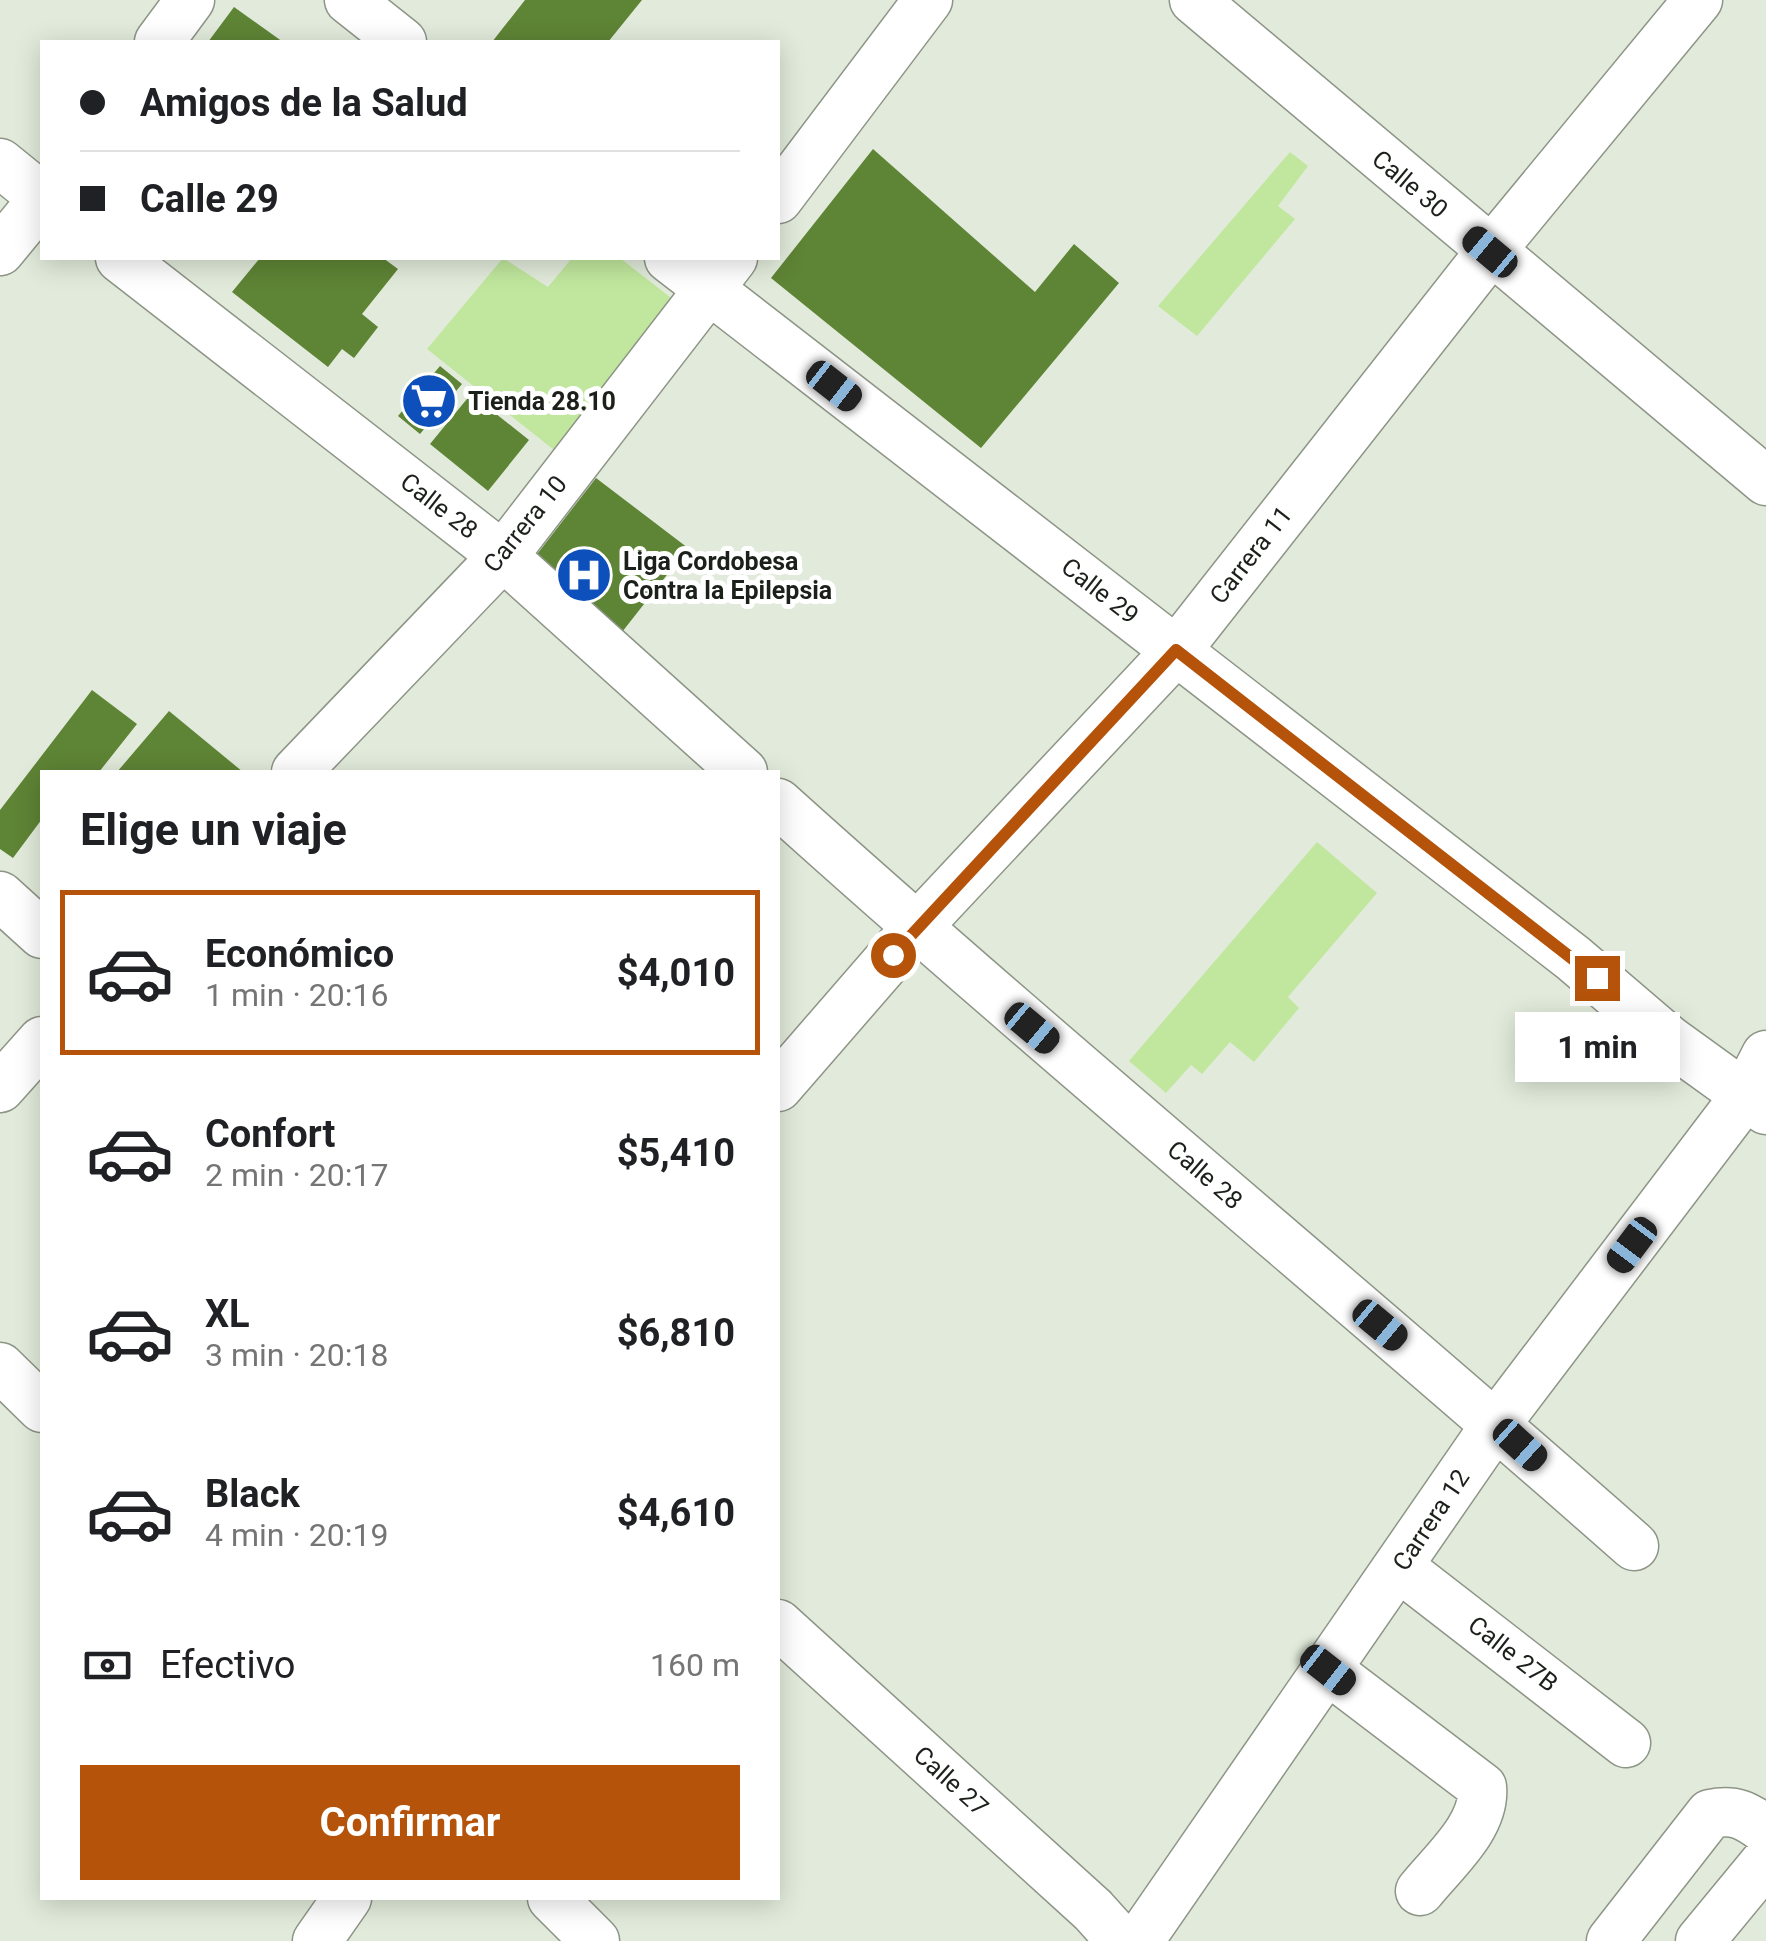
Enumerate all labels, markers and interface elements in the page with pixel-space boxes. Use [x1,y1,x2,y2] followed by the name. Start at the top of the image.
[140,81,468,125] text: Amigos de la Salud
[1366,144,1454,224] street label: Calle 30
[140,177,279,221] text: Calle 29
[1457,221,1523,283] car
[801,356,867,416] car
[399,371,459,431] supermarket icon: Tienda 28.10
[468,387,616,416] place label: Tienda 28.10
[395,467,483,545] street label: Calle 28
[477,470,573,578] street label: Carrera 10
[1204,500,1298,610] street label: Carrera 11
[554,545,614,605] hospital icon: Liga Cordobesa Contra la Epilepsia
[623,547,832,605] place label: Liga Cordobesa Contra la Epilepsia
[1056,552,1144,630] street label: Calle 29
[80,803,347,856] text: Elige un viaje
[85,928,175,1018] icon: car
[205,932,394,976] text: Económico
[871,933,916,978] route start
[617,951,735,995] text: $4,010
[1575,956,1620,1001] route end
[205,976,388,1014] text: 1 min · 20:16
[999,997,1065,1059] car
[1514,1013,1680,1083] callout: 1 min
[1557,1028,1638,1066] text: 1 min
[85,1108,175,1198] icon: car
[205,1112,335,1156] text: Confort
[617,1131,735,1175] text: $5,410
[1162,1135,1248,1215] street label: Calle 28
[205,1156,388,1194] text: 2 min · 20:17
[1602,1212,1662,1278] car
[85,1288,175,1378] icon: car
[205,1292,250,1336] text: XL
[1347,1294,1413,1356] car
[617,1311,735,1355] text: $6,810
[205,1336,388,1374] text: 3 min · 20:18
[1488,1414,1552,1476] car
[1387,1464,1475,1576] street label: Carrera 12
[85,1468,175,1558] icon: car
[205,1472,300,1516] text: Black
[617,1491,735,1535] text: $4,610
[205,1516,388,1554] text: 4 min · 20:19
[1463,1610,1563,1698] street label: Calle 27B
[80,1638,135,1693] icon: cash
[1295,1640,1361,1700] car
[160,1643,296,1687] text: Efectivo
[650,1646,740,1684] text: 160 m
[908,1740,994,1822] street label: Calle 27
[80,1765,740,1880] button: Confirmar

